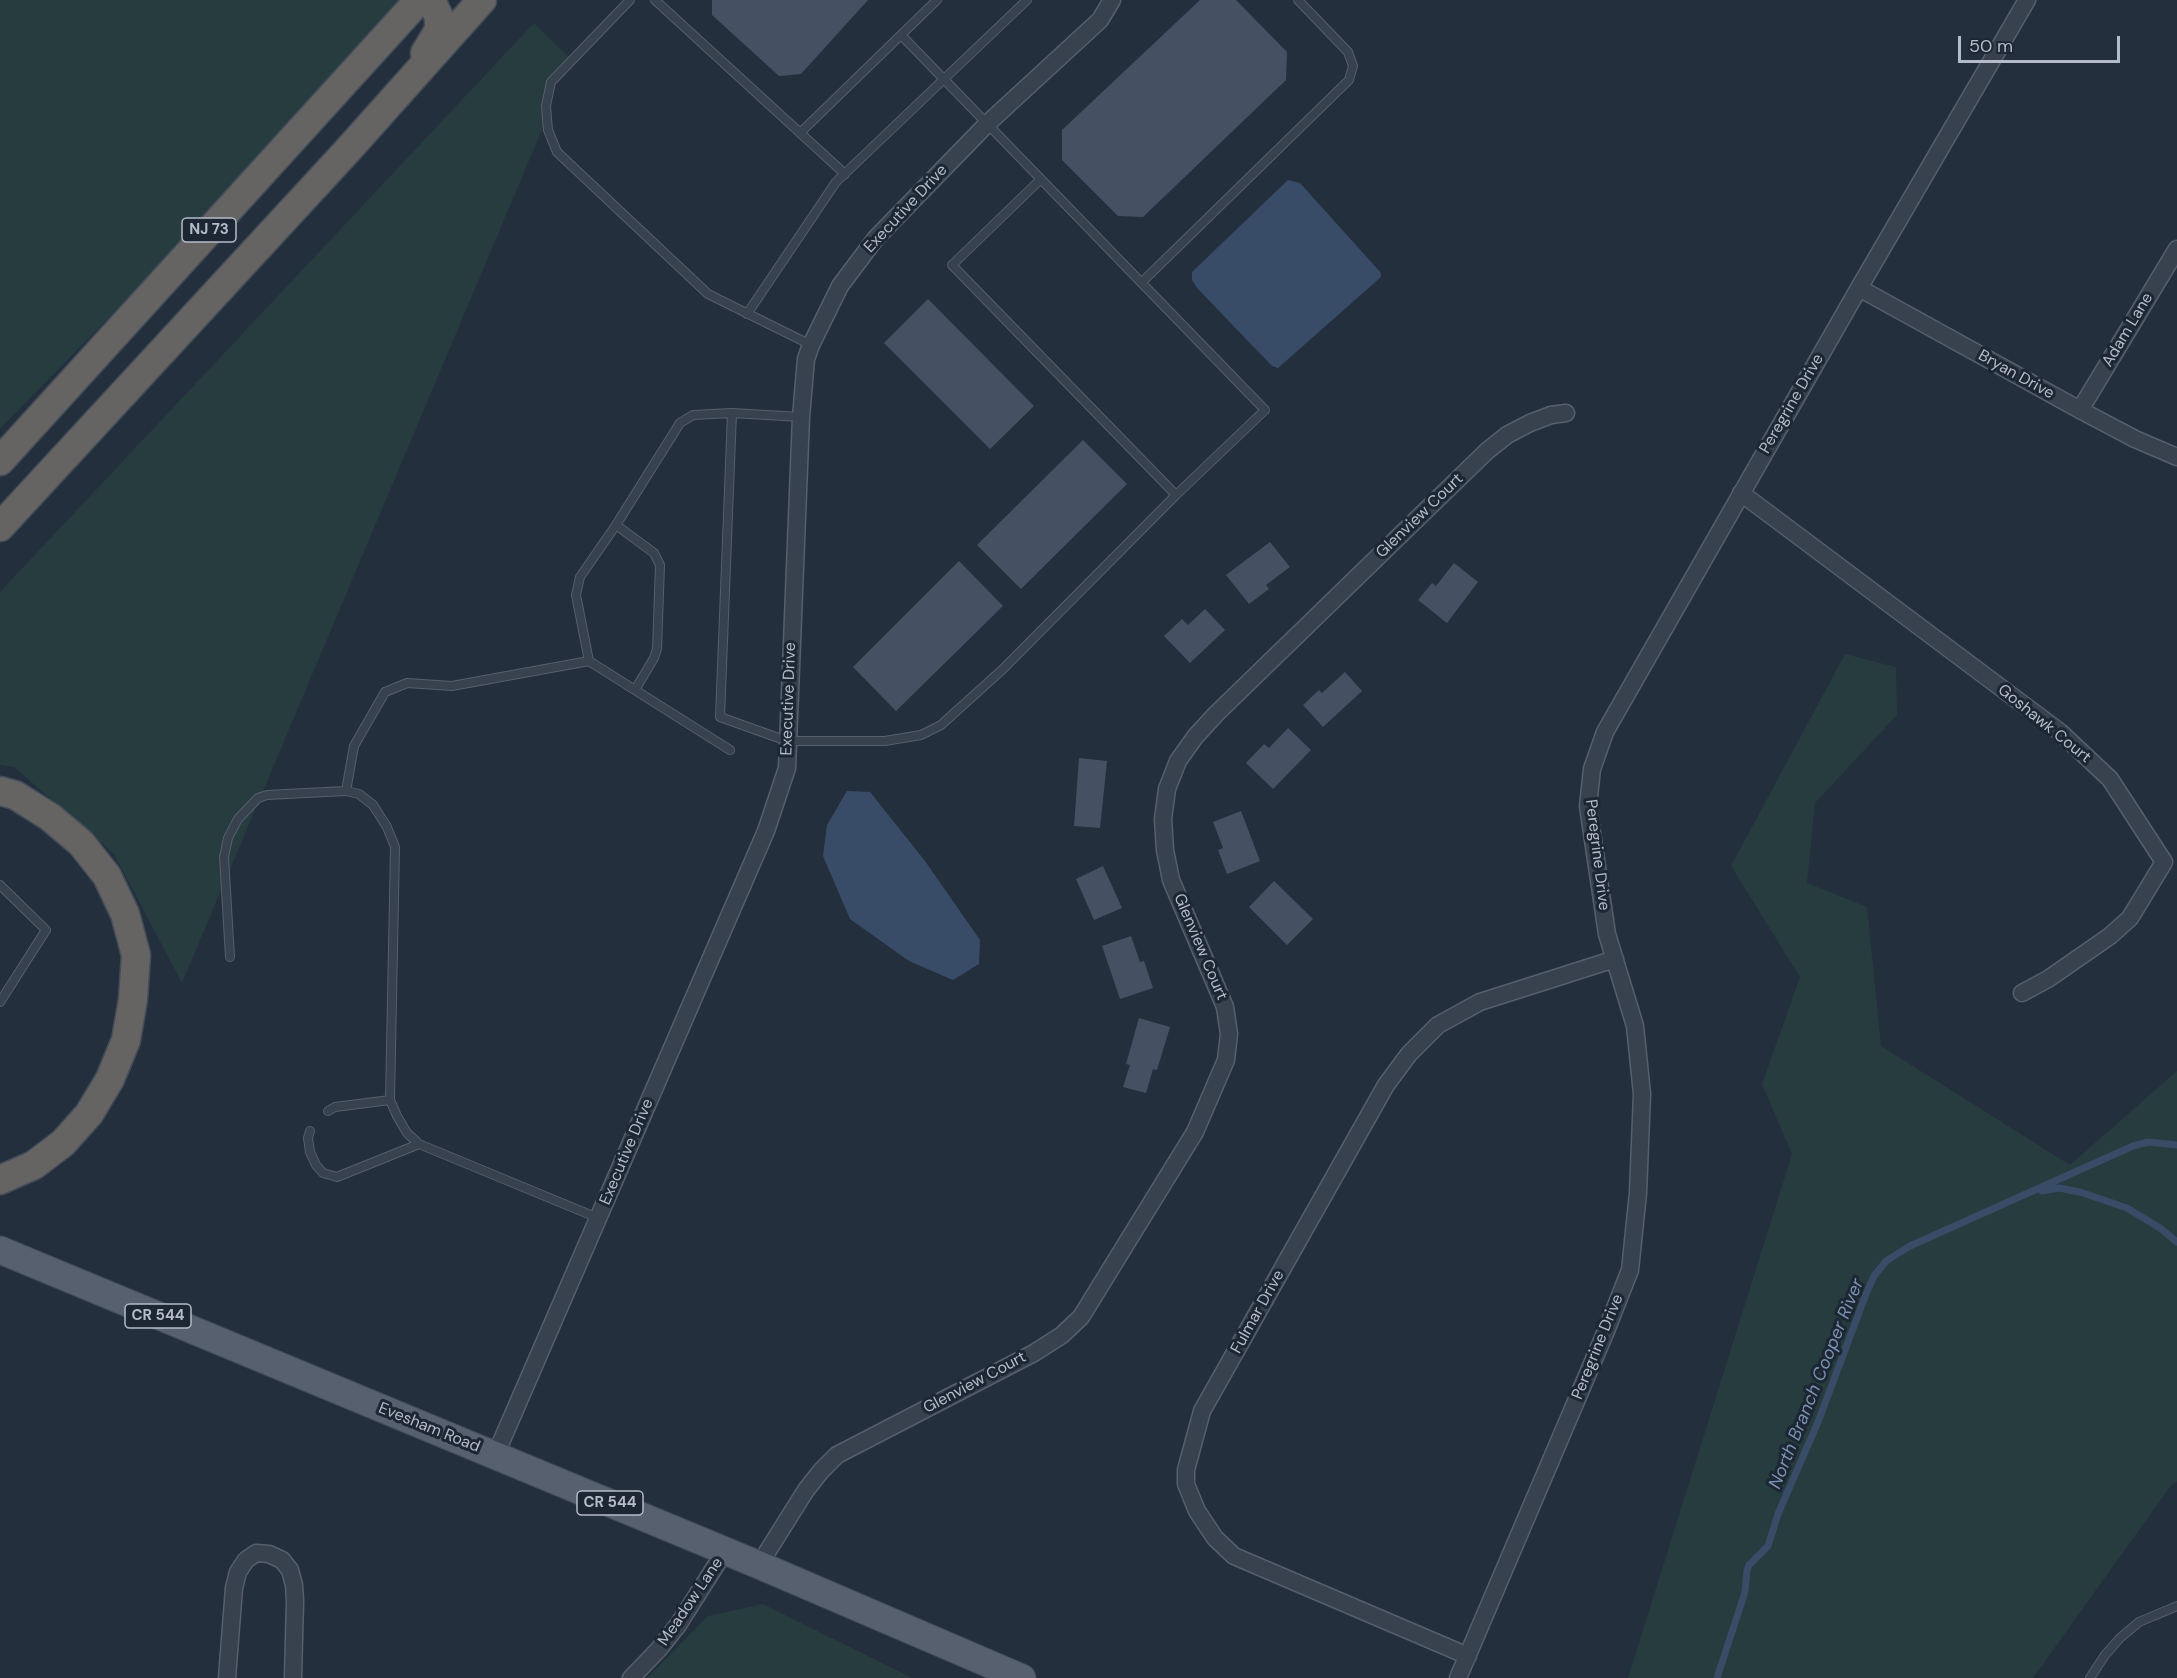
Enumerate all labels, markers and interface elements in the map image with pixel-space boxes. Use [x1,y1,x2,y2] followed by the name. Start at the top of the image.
[1961,24,2123,62] scale bar
[1969,34,2013,58] text: 50 m
[860,161,952,257] street label: Executive Drive
[182,218,236,242] road number: NJ 73
[2098,290,2158,370] street label: Adam Lane
[1975,346,2057,404] street label: Bryan Drive
[1756,351,1828,457] street label: Peregrine Drive
[1372,470,1468,562] street label: Glenview Court
[777,642,801,756] street label: Executive Drive
[1994,681,2094,767] street label: Goshawk Court
[1581,798,1613,912] street label: Peregrine Drive
[1169,891,1231,1003] street label: Glenview Court
[596,1096,658,1208] street label: Executive Drive
[1227,1267,1289,1357] street label: Fulmar Drive
[1765,1276,1869,1492] water label: North Branch Cooper River
[1568,1292,1628,1402] street label: Peregrine Drive
[125,1304,191,1328] road number: CR 544
[920,1348,1030,1418] street label: Glenview Court
[375,1399,483,1457] street label: Evesham Road
[577,1491,643,1515] road number: CR 544
[654,1554,728,1650] street label: Meadow Lane

